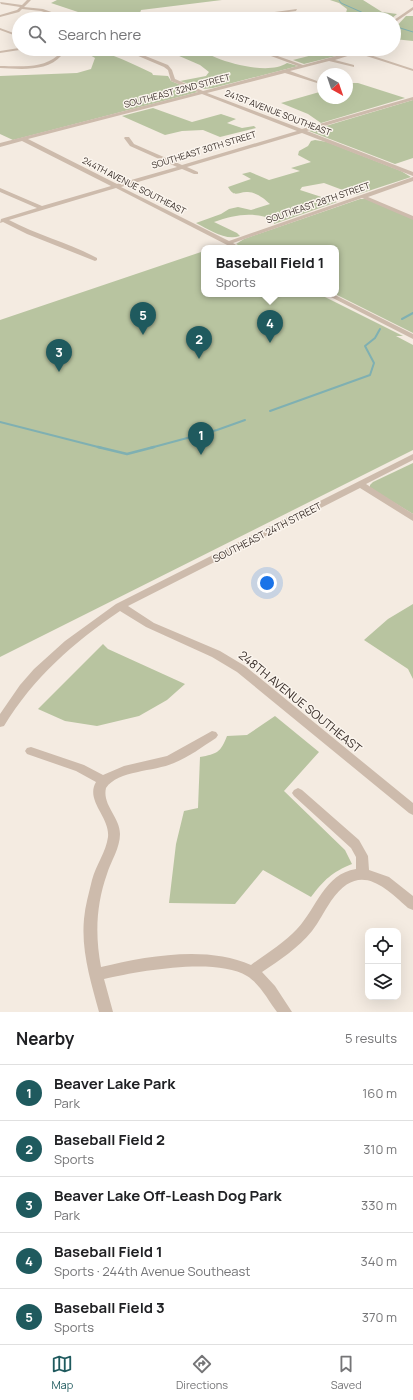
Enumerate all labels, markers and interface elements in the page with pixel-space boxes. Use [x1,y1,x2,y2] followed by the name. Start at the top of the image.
[12,12,401,56] search box
[26,23,48,45] icon: search
[58,24,141,45] text: Search here
[317,68,353,104] north arrow
[122,70,232,111] street label: SOUTHEAST 32ND STREET
[223,86,334,139] street label: 241ST AVENUE SOUTHEAST
[150,127,258,172] street label: SOUTHEAST 30TH STREET
[80,154,189,218] street label: 244TH AVENUE SOUTHEAST
[264,178,372,226] street label: SOUTHEAST 28TH STREET
[201,245,339,297] popup
[216,252,324,273] text: Baseball Field 1
[216,273,256,291] text: Sports
[130,302,156,335] pin: 5
[257,310,283,343] pin: 4
[186,326,212,359] pin: 2
[46,339,72,372] pin: 3
[188,422,214,455] pin: 1
[210,498,324,566] street label: SOUTHEAST 24TH STREET
[257,573,277,593] your location
[235,647,366,757] street label: 248TH AVENUE SOUTHEAST
[365,928,401,1000] map controls
[365,928,401,964] button: locate
[365,964,401,1000] button: layers
[16,1027,74,1050] text: Nearby
[345,1029,397,1047] text: 5 results
[54,1073,175,1094] text: Beaver Lake Park
[26,1084,32,1102] text: 1
[362,1084,397,1102] text: 160 m
[54,1094,80,1112] text: Park
[54,1129,165,1150] text: Baseball Field 2
[25,1140,33,1158] text: 2
[363,1140,397,1158] text: 310 m
[54,1150,94,1168] text: Sports
[54,1185,282,1206] text: Beaver Lake Off-Leash Dog Park
[25,1196,33,1214] text: 3
[361,1196,397,1214] text: 330 m
[54,1206,80,1224] text: Park
[54,1241,163,1262] text: Baseball Field 1
[25,1252,33,1270] text: 4
[361,1252,397,1270] text: 340 m
[54,1262,251,1280] text: Sports · 244th Avenue Southeast
[54,1297,165,1318] text: Baseball Field 3
[25,1308,33,1326] text: 5
[362,1308,397,1326] text: 370 m
[54,1318,94,1336] text: Sports
[51,1353,73,1392] tab: Map
[176,1353,228,1392] tab: Directions
[331,1353,362,1392] tab: Saved

